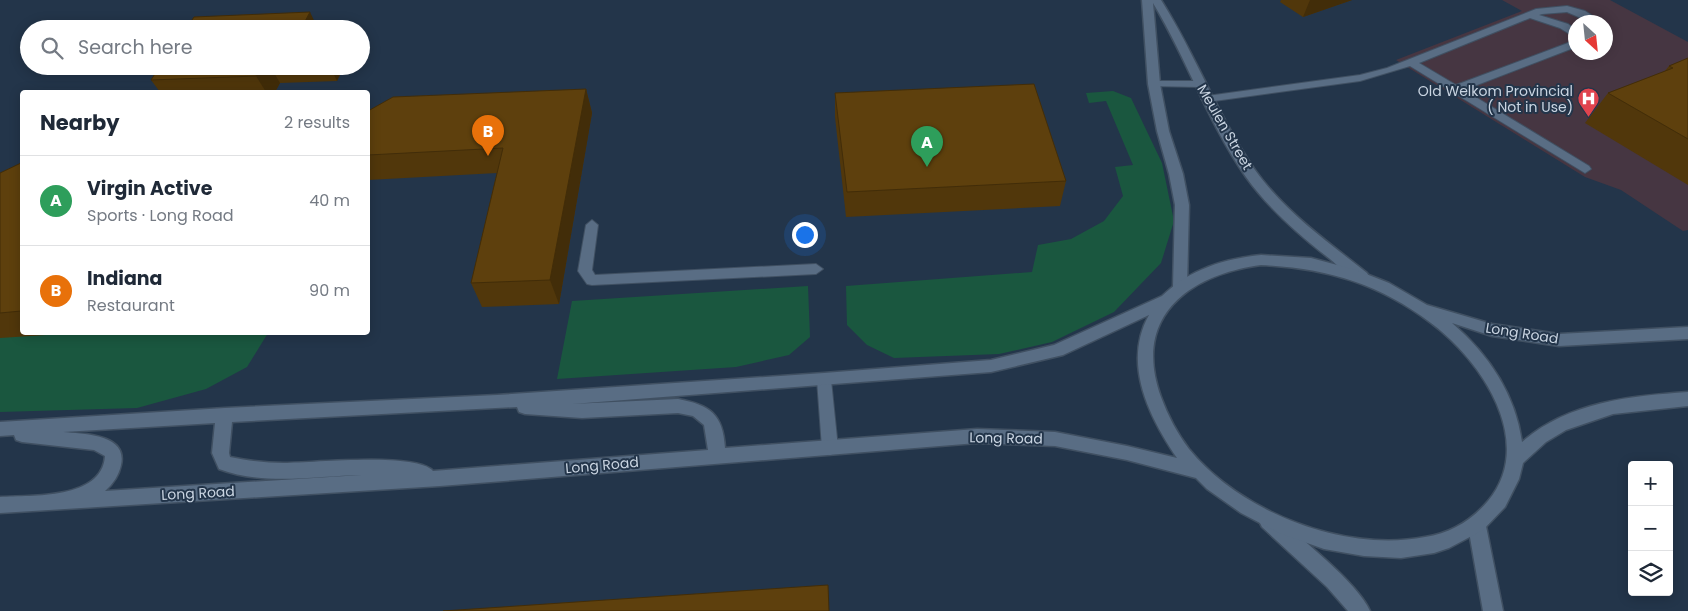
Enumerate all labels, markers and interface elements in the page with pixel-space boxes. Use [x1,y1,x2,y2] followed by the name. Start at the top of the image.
[1568,15,1613,60] north arrow
[20,20,370,75] search box
[38,34,66,62] icon: search
[78,34,192,61] text: Search here
[1192,81,1258,173] street label: Meulen Street
[1418,81,1573,117] place label: Old Welkom Provincial ( Not in Use)
[1577,87,1601,118] hospital icon: Old Welkom Provincial ( Not in Use)
[40,108,120,137] text: Nearby
[284,111,350,134] text: 2 results
[472,115,504,156] pin: B
[911,126,943,167] pin: A
[87,175,212,202] text: Virgin Active
[50,189,62,212] text: A
[309,189,350,212] text: 40 m
[87,204,234,227] text: Sports · Long Road
[792,222,818,248] your location
[87,265,163,292] text: Indiana
[51,279,61,302] text: B
[309,279,350,302] text: 90 m
[87,294,175,317] text: Restaurant
[1484,317,1560,349] street label: Long Road
[969,427,1043,449] street label: Long Road
[564,452,640,478] street label: Long Road
[1628,461,1673,596] map controls
[1628,461,1673,506] button: +
[161,481,235,505] street label: Long Road
[1628,506,1673,551] button: −
[1628,551,1673,596] button: layers

